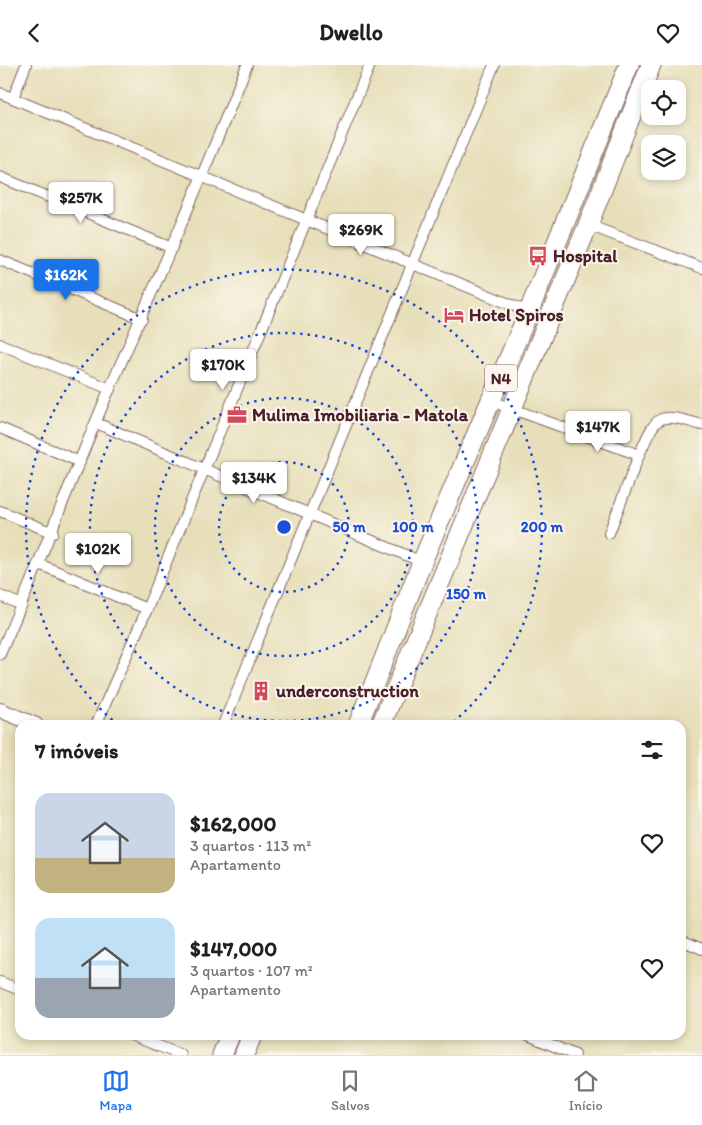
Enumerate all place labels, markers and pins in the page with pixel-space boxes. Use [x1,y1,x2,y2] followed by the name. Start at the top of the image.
[46,181,116,224] pin: $257K
[326,213,396,256] pin: $269K
[527,245,549,267] bus stop icon: Hospital
[553,245,618,267] place label: Hospital
[31,259,101,301] pin: $162K
[443,304,465,326] hotel icon: Hotel Spiros
[469,304,564,326] place label: Hotel Spiros
[188,349,258,391] pin: $170K
[226,404,248,426] office icon: Mulima Imobiliaria - Matola
[252,404,469,426] place label: Mulima Imobiliaria - Matola
[563,411,633,453] pin: $147K
[219,461,289,504] pin: $134K
[275,518,293,536] centre of rings
[63,533,133,575] pin: $102K
[250,680,272,702] building icon: underconstruction
[275,680,419,702] place label: underconstruction

